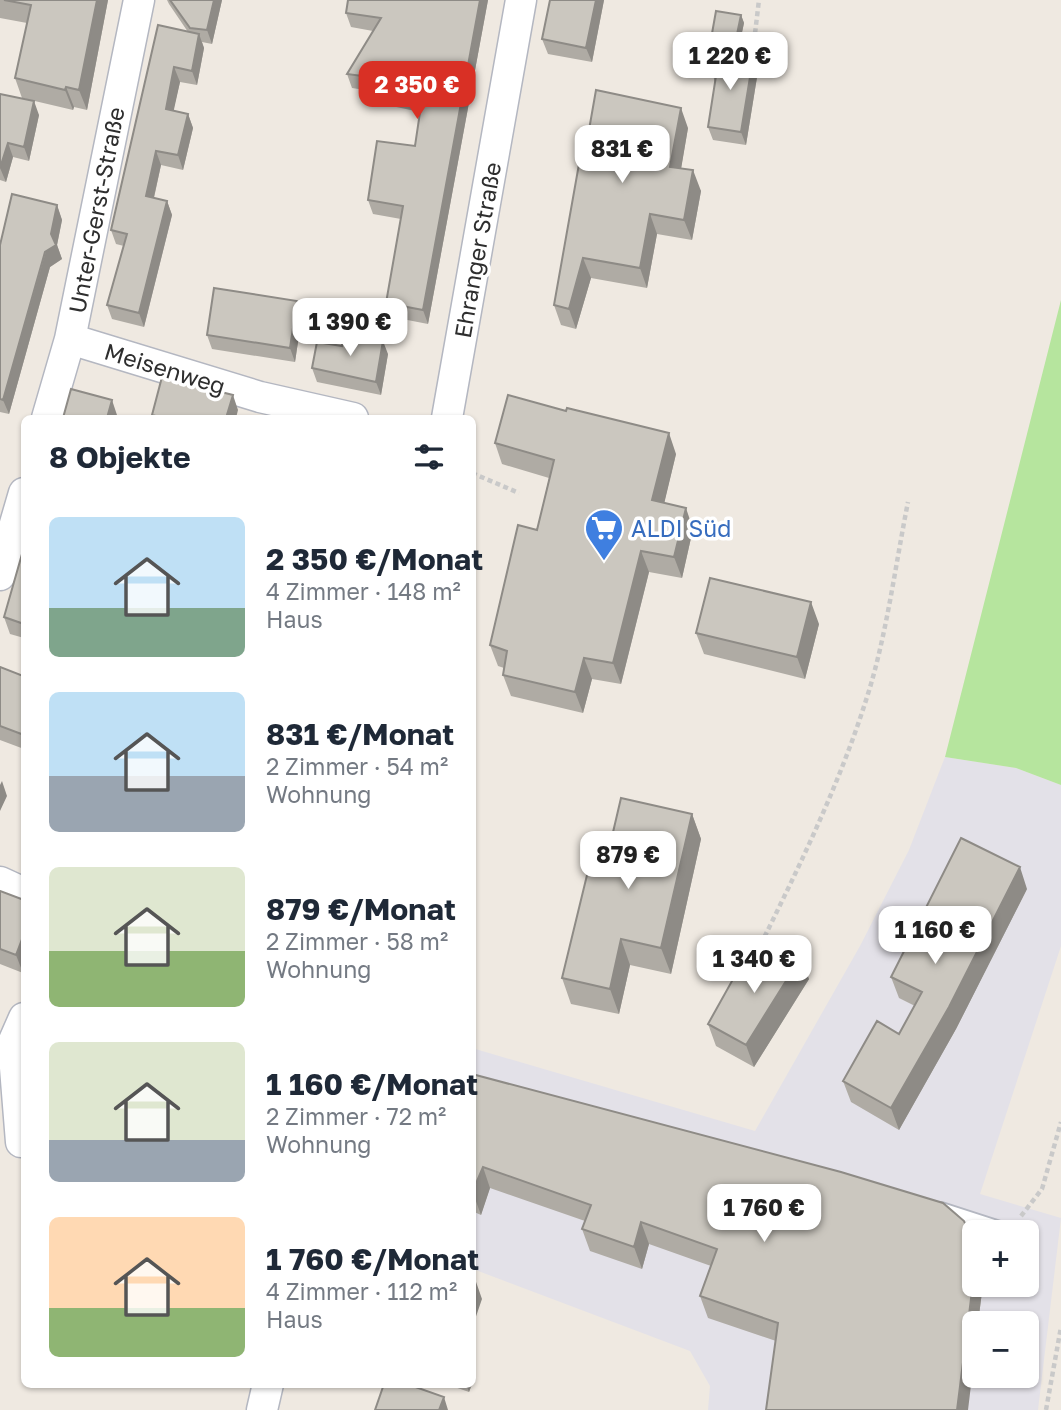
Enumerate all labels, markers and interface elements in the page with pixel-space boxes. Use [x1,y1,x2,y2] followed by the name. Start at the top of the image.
[665,32,795,92] pin: 1 220 €
[689,41,771,69] text: 1 220 €
[352,61,482,121] pin: 2 350 €
[375,70,459,98] text: 2 350 €
[62,104,130,316] street label: Unter-Gerst-Straße
[573,125,671,185] pin: 831 €
[591,134,653,162] text: 831 €
[448,160,506,340] street label: Ehranger Straße
[285,298,415,358] pin: 1 390 €
[308,307,392,335] text: 1 390 €
[101,336,229,400] street label: Meisenweg
[410,438,448,476] icon: filters
[49,439,191,475] text: 8 Objekte
[583,507,625,562] supermarket icon: ALDI Süd
[631,514,731,542] place label: ALDI Süd
[266,541,483,577] text: 2 350 €/Monat
[105,545,189,629] icon: home
[266,577,461,605] text: 4 Zimmer · 148 m²
[266,605,323,633] text: Haus
[266,716,454,752] text: 831 €/Monat
[105,720,189,804] icon: home
[266,752,448,780] text: 2 Zimmer · 54 m²
[266,780,371,808] text: Wohnung
[579,832,677,891] pin: 879 €
[596,840,660,868] text: 879 €
[266,891,456,927] text: 879 €/Monat
[105,895,189,979] icon: home
[870,906,1000,966] pin: 1 160 €
[895,915,975,943] text: 1 160 €
[266,927,448,955] text: 2 Zimmer · 58 m²
[689,936,819,995] pin: 1 340 €
[713,944,795,972] text: 1 340 €
[266,955,371,983] text: Wohnung
[266,1066,478,1102] text: 1 160 €/Monat
[105,1070,189,1154] icon: home
[266,1102,446,1130] text: 2 Zimmer · 72 m²
[266,1130,371,1158] text: Wohnung
[699,1184,829,1244] pin: 1 760 €
[723,1193,805,1221] text: 1 760 €
[962,1220,1039,1388] map controls
[962,1220,1039,1297] button: +
[266,1241,479,1277] text: 1 760 €/Monat
[105,1245,189,1329] icon: home
[266,1277,457,1305] text: 4 Zimmer · 112 m²
[266,1305,323,1333] text: Haus
[962,1311,1039,1388] button: −

